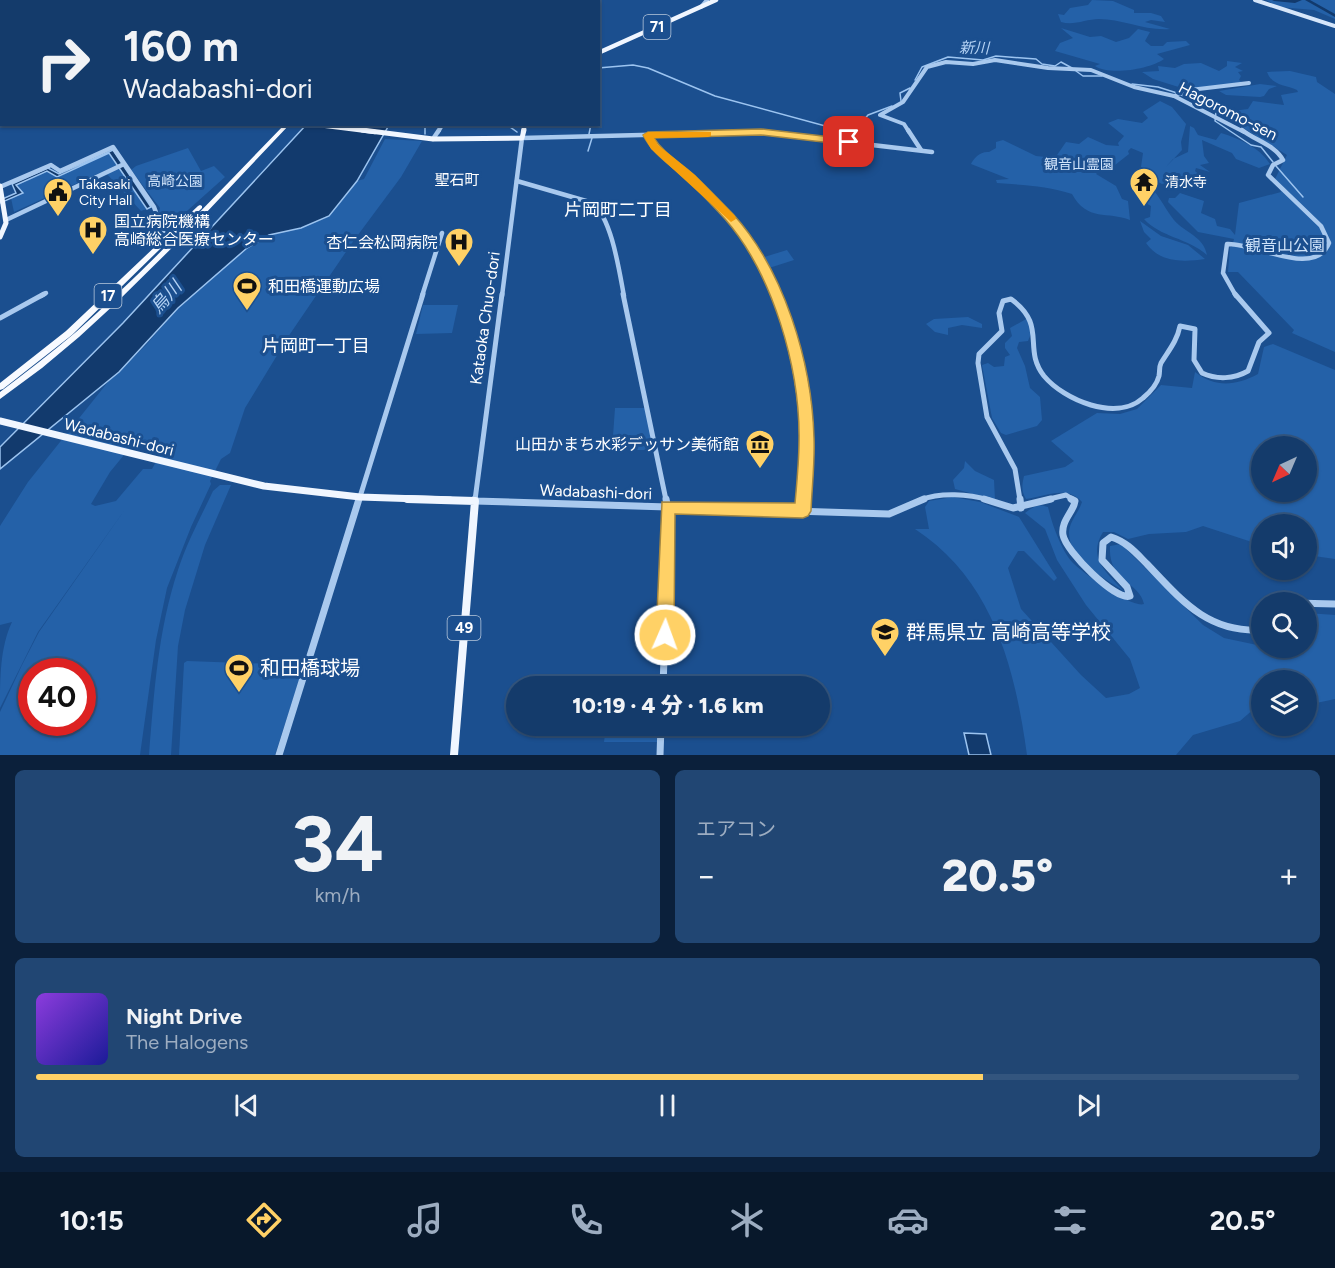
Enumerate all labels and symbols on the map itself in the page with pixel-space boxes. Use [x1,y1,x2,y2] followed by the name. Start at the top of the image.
[644,15,670,39] road number: 71
[959,39,991,57] water label: 新川
[1175,78,1281,144] street label: Hagoromo-sen
[823,116,874,167] pin
[1044,156,1114,173] park label: 観音山霊園
[1128,166,1160,208] temple icon: 清水寺
[434,171,480,189] district label: 聖石町
[147,173,203,190] park label: 高崎公園
[1165,174,1207,191] place label: 清水寺
[42,176,74,218] public building icon: Takasaki City Hall
[79,176,132,209] place label: Takasaki City Hall
[564,199,672,221] district label: 片岡町二丁目
[114,212,274,249] place label: 国立病院機構 高崎総合医療センター
[77,214,109,256] hospital icon: 国立病院機構 高崎総合医療センター
[443,226,475,268] hospital icon: 杏仁会松岡病院
[326,233,438,252] place label: 杏仁会松岡病院
[1245,236,1325,255] park label: 観音山公園
[466,250,504,386] street label: Kataoka Chuo-dori
[231,270,263,312] sports icon: 和田橋運動広場
[146,275,188,318] water label: 烏川
[268,277,380,296] place label: 和田橋運動広場
[94,284,122,308] road number: 17
[262,335,370,357] district label: 片岡町一丁目
[62,414,176,460] street label: Wadabashi-dori
[744,428,776,470] museum icon: 山田かまち水彩デッサン美術館
[515,435,739,454] place label: 山田かまち水彩デッサン美術館
[1251,436,1317,502] north arrow
[539,481,653,503] street label: Wadabashi-dori
[633,603,697,667] position arrow
[448,616,480,640] road number: 49
[869,616,901,658] school or university icon: 群馬県立 高崎高等学校
[906,620,1111,644] place label: 群馬県立 高崎高等学校
[223,652,255,694] sports icon: 和田橋球場
[260,656,360,680] place label: 和田橋球場
[18,658,96,736] speed limit sign: 40

